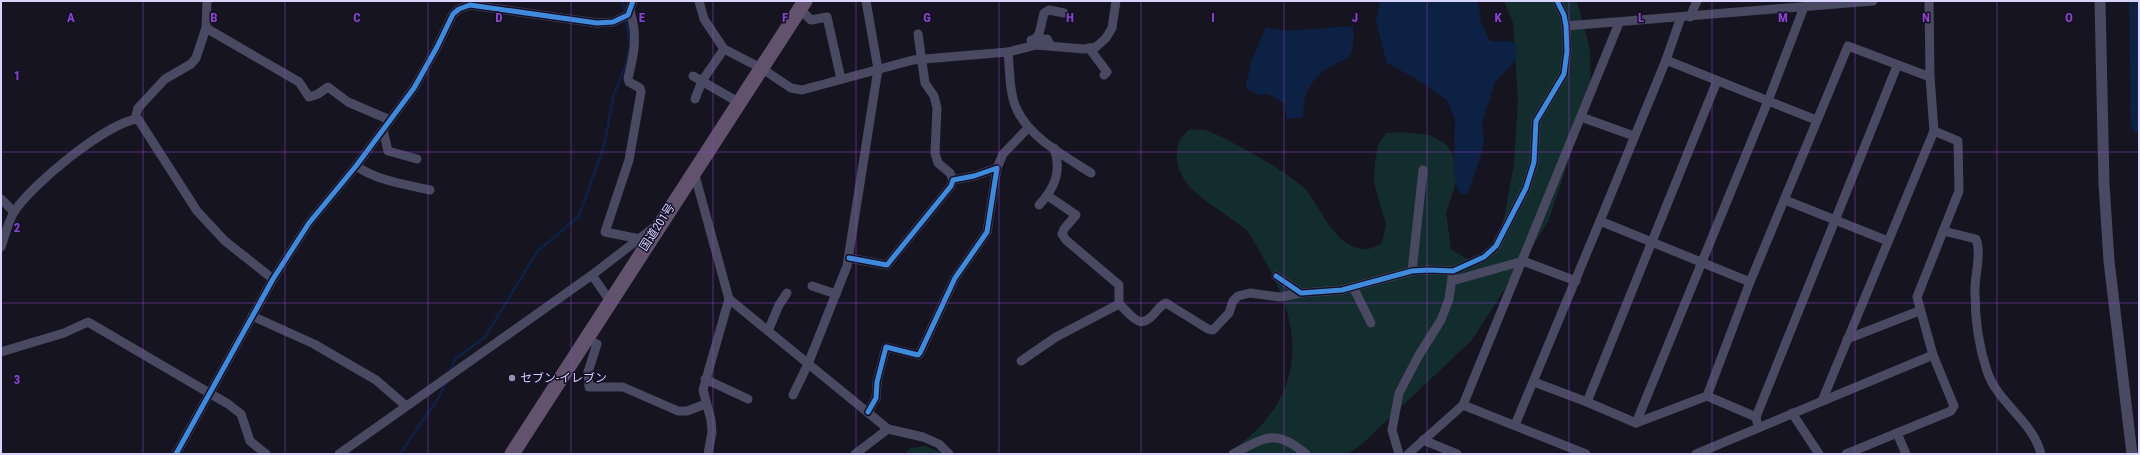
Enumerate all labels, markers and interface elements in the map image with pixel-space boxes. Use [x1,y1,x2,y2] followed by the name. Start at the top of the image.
[67,10,75,25] text: A
[210,10,218,25] text: B
[353,10,361,25] text: C
[495,10,503,25] text: D
[639,10,646,25] text: E
[782,10,788,25] text: F
[923,10,931,25] text: G
[1066,10,1074,25] text: H
[1211,10,1215,25] text: I
[1352,10,1358,25] text: J
[1494,10,1502,25] text: K
[1638,10,1644,25] text: L
[1778,10,1788,25] text: M
[1922,10,1930,25] text: N
[2065,10,2073,25] text: O
[14,68,20,83] text: 1
[636,201,678,253] street label: 国道201号
[14,220,21,235] text: 2
[520,371,607,385] place label: セブン-イレブン
[14,372,20,387] text: 3
[507,373,517,383] marker: セブン-イレブン

